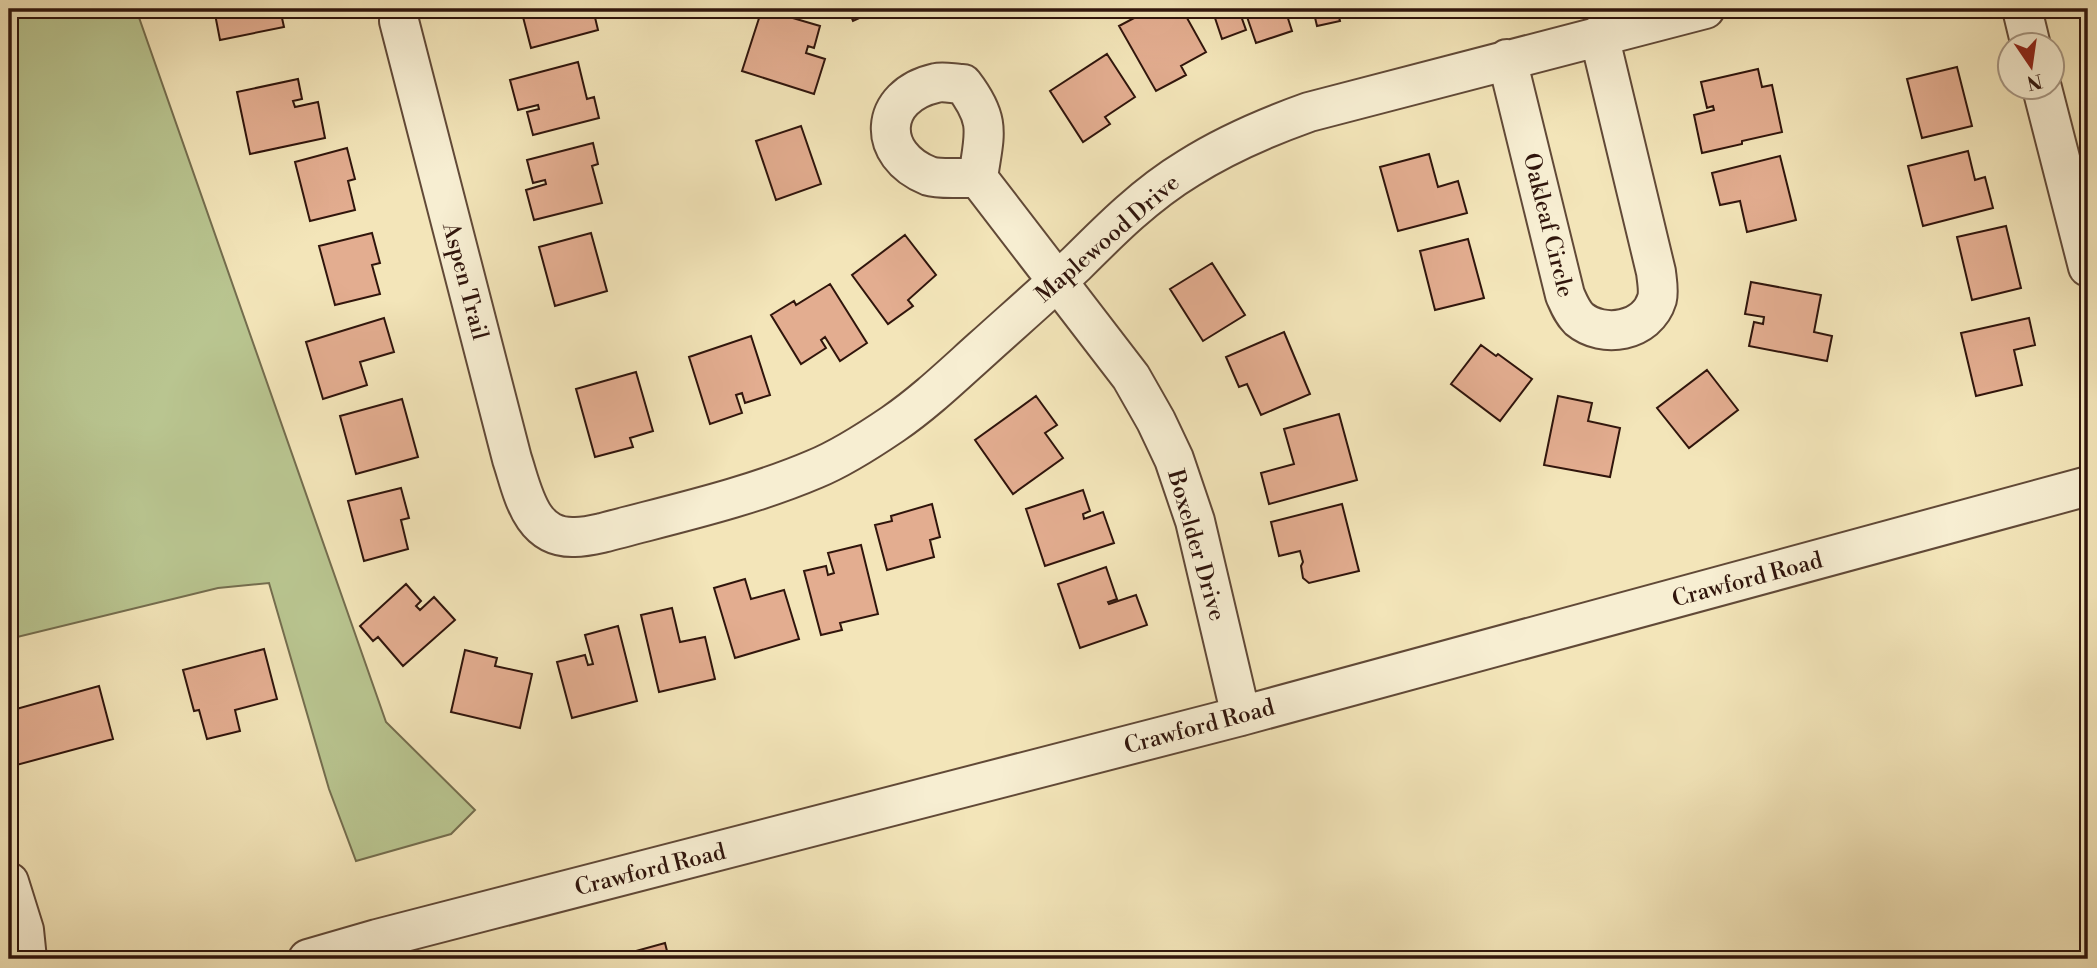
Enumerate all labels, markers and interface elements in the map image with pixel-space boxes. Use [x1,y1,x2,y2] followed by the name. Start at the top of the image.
[1996,32,2066,102] north arrow
[2025,68,2045,95] text: N
[1517,150,1579,300] street label: Oakleaf Circle
[1030,169,1185,309] street label: Maplewood Drive
[436,219,494,343] street label: Aspen Trail
[1161,465,1231,624] street label: Boxelder Drive
[1669,546,1826,614] street label: Crawford Road
[1121,693,1278,761] street label: Crawford Road
[572,838,729,902] street label: Crawford Road

